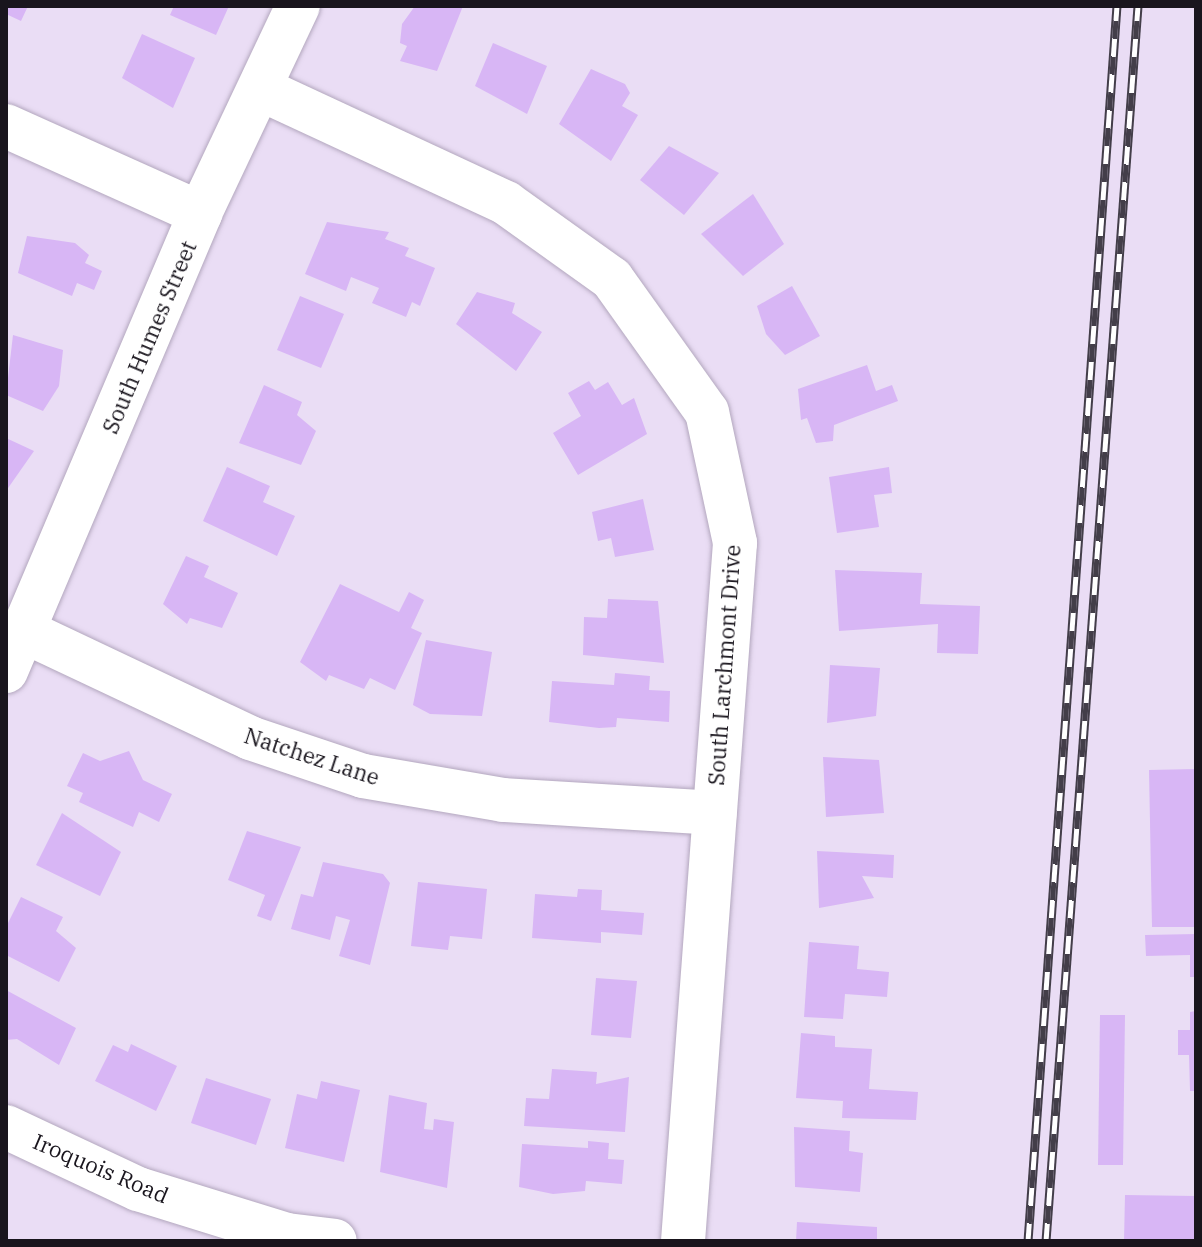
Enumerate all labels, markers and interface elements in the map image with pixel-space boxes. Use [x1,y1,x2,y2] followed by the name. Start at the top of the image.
[96,237,202,437] street label: South Humes Street
[702,544,746,786] street label: South Larchmont Drive
[241,722,383,790] street label: Natchez Lane
[29,1128,173,1208] street label: Iroquois Road

